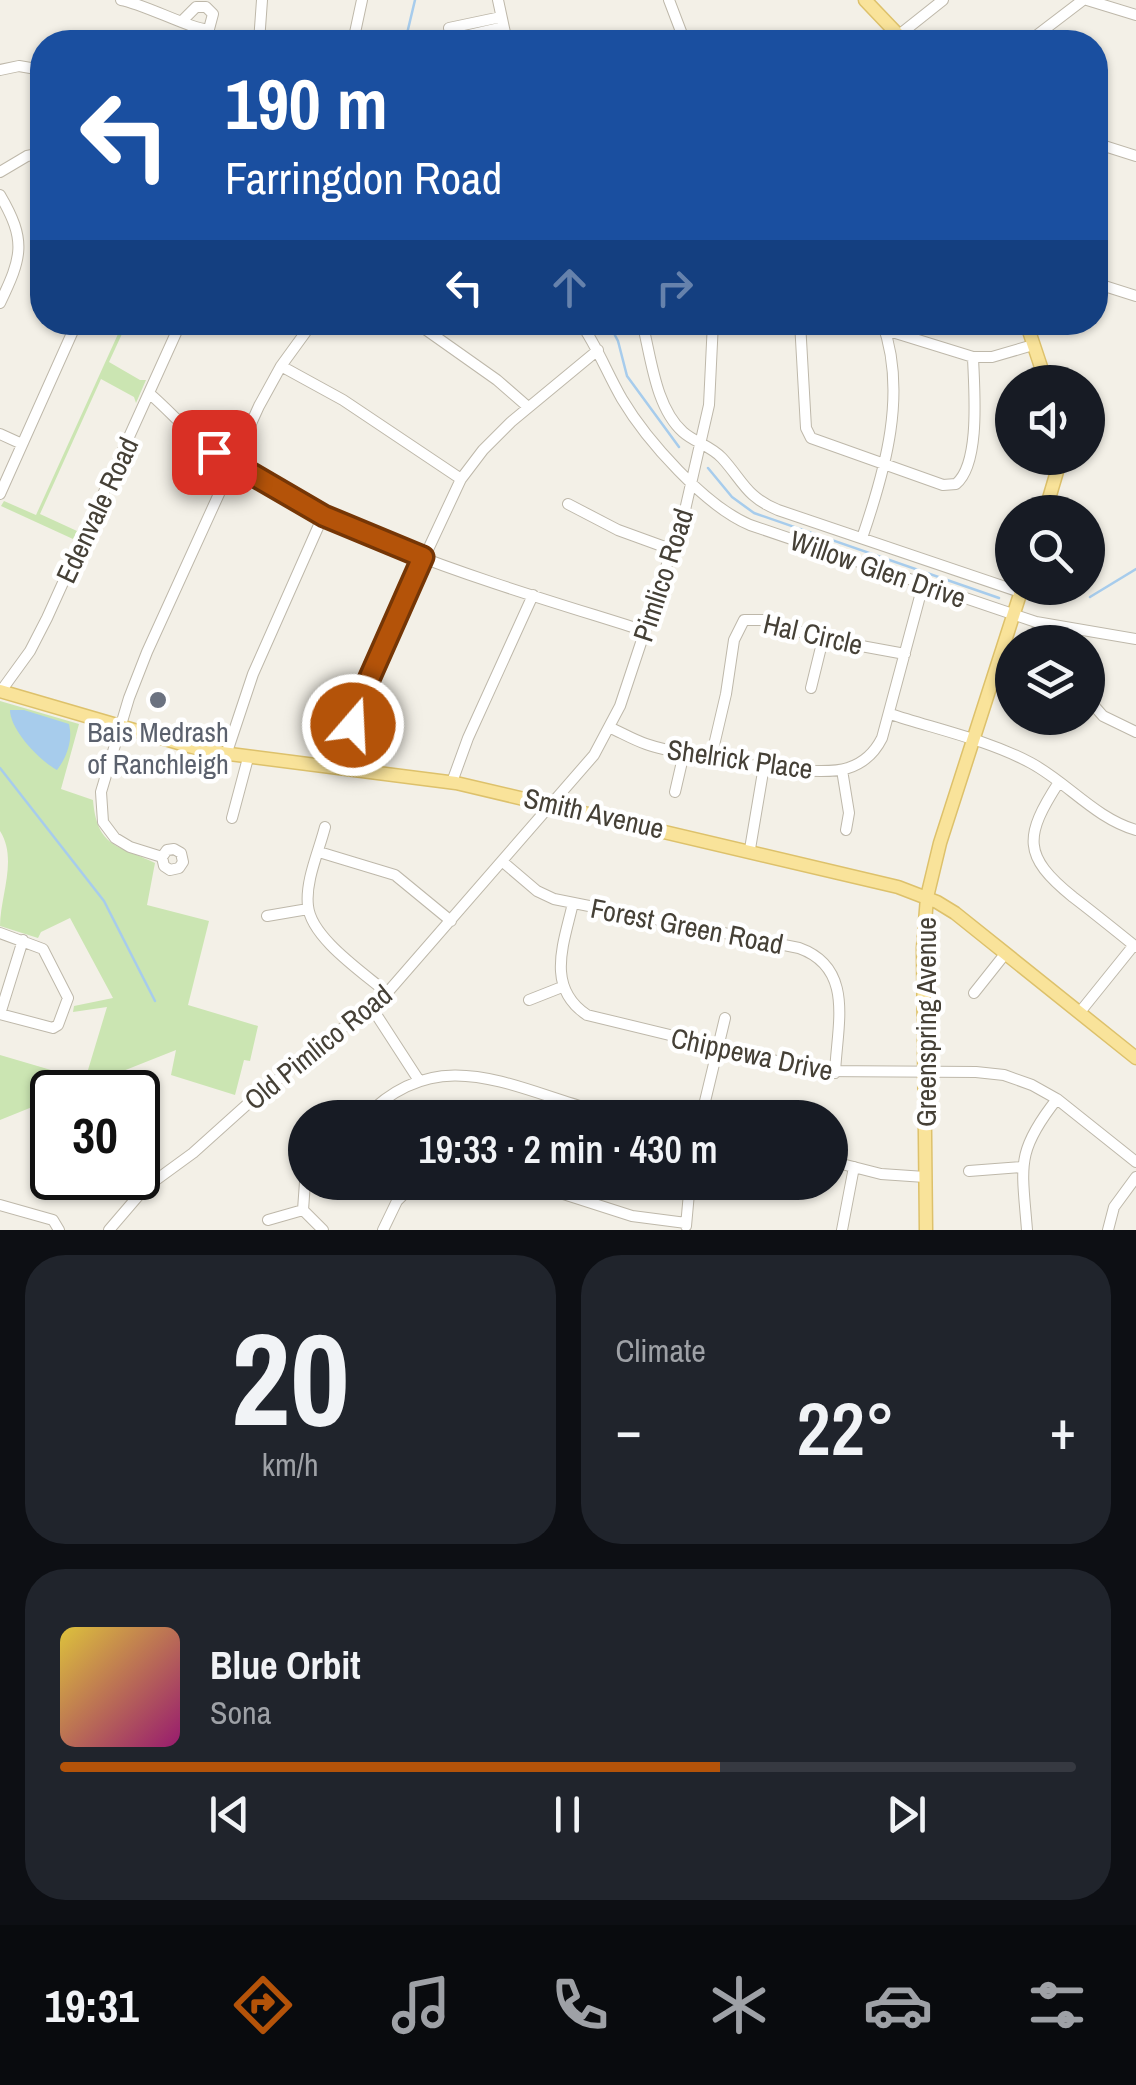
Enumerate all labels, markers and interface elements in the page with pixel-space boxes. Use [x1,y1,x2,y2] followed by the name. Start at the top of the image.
[225,57,388,151] text: 190 m
[60,70,190,200] icon: left
[225,147,502,208] text: Farringdon Road
[437,260,492,315] icon: left
[542,260,597,315] icon: ahead
[647,260,702,315] icon: right
[995,365,1105,735] map controls
[995,365,1105,475] button: sound
[172,410,257,495] pin
[187,425,242,480] icon: arrive
[47,431,147,589] street label: Edenvale Road
[995,495,1105,605] button: search
[624,504,702,646] street label: Pimlico Road
[785,521,971,617] street label: Willow Glen Drive
[760,604,866,664] street label: Hal Circle
[995,625,1105,735] button: layers
[301,673,405,777] position arrow
[147,689,169,711] marker: Bais Medrash of Ranchleigh
[87,713,229,783] place label: Bais Medrash of Ranchleigh
[665,730,815,788] street label: Shelrick Place
[520,778,668,848] street label: Smith Avenue
[587,889,787,963] street label: Forest Green Road
[907,917,945,1127] street label: Greenspring Avenue
[236,976,400,1118] street label: Old Pimlico Road
[668,1018,836,1090] street label: Chippewa Drive
[30,1070,160,1200] speed limit sign: 30
[418,1124,718,1175] text: 19:33 · 2 min · 430 m
[231,1290,350,1466] text: 20
[616,1329,706,1372] text: Climate
[797,1377,895,1478] text: 22°
[616,1392,642,1466] text: −
[1050,1392,1076,1466] text: +
[262,1443,319,1486] text: km/h
[210,1640,361,1691] text: Blue Orbit
[210,1691,271,1734] text: Sona
[202,1787,257,1842] icon: previous
[540,1787,595,1842] icon: pause
[879,1787,934,1842] icon: next
[228,1970,298,2040] icon: directions
[386,1970,456,2040] icon: music
[545,1970,615,2040] icon: phone
[704,1970,774,2040] icon: climate
[863,1970,933,2040] icon: car
[1022,1970,1092,2040] icon: filters
[44,1975,139,2036] text: 19:31

